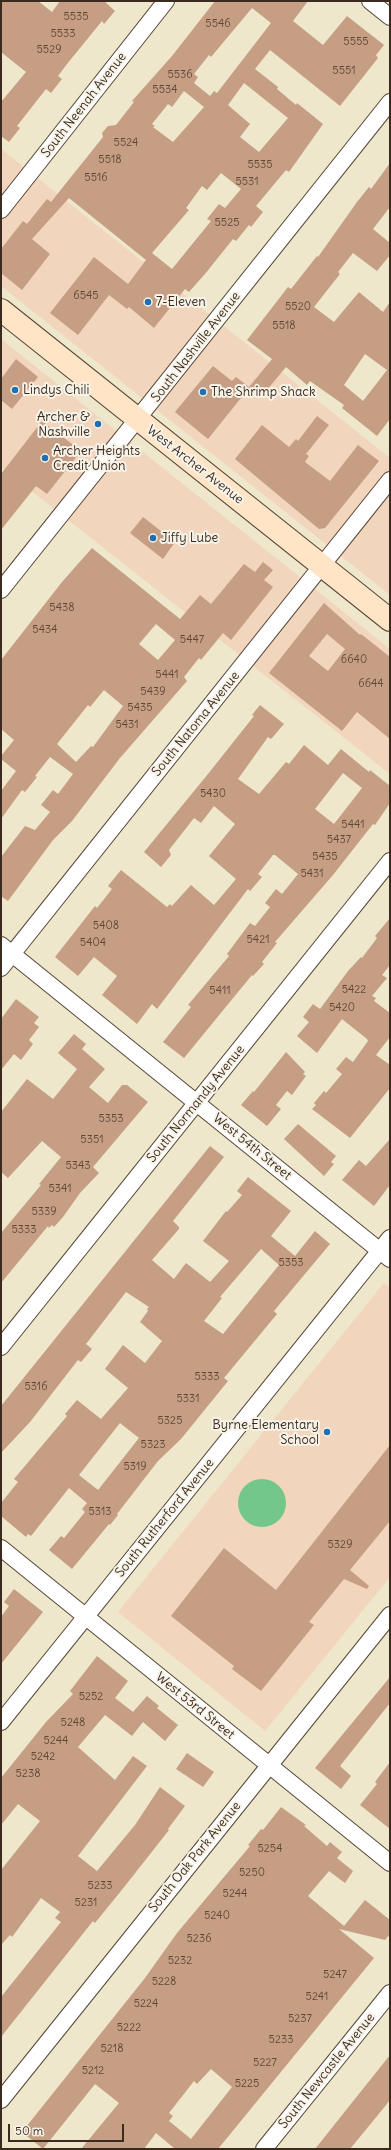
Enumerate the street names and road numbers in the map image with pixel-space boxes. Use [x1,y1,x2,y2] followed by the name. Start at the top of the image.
[38,49,130,161] street label: South Neenah Avenue
[148,289,244,405] street label: South Nashville Avenue
[144,422,246,508] street label: West Archer Avenue
[149,668,243,780] street label: South Natoma Avenue
[144,1042,248,1166] street label: South Normandy Avenue
[210,1111,294,1183] street label: West 54th Street
[112,1456,218,1580] street label: South Rutherford Avenue
[152,1669,238,1743] street label: West 53rd Street
[146,1799,244,1915] street label: South Oak Park Avenue
[276,2010,378,2132] street label: South Newcastle Avenue

